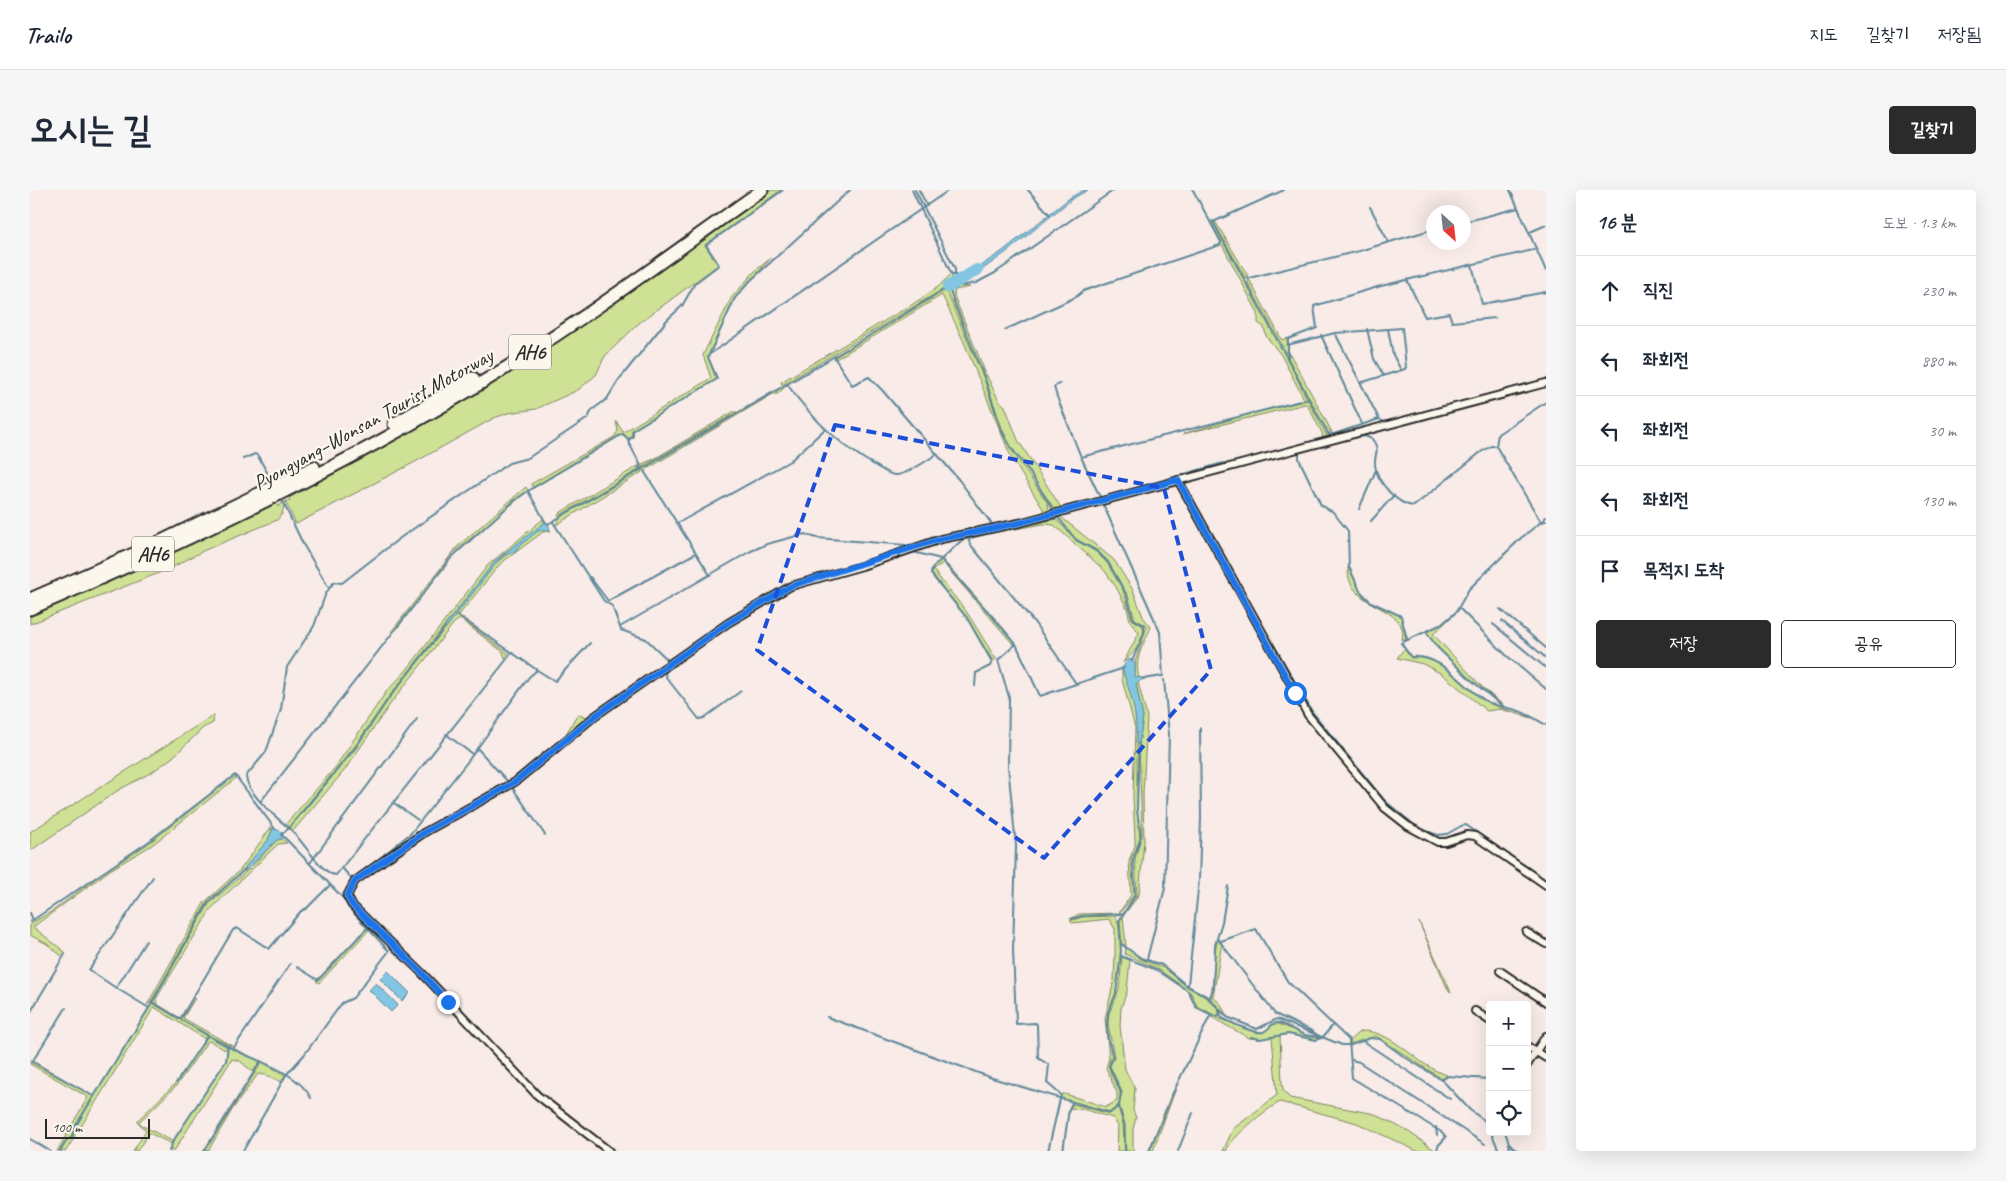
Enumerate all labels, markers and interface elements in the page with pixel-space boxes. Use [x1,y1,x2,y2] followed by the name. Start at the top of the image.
[25,20,71,50] text: Trailo
[1809,23,1838,45] text: 지도
[1866,23,1910,45] text: 길찾기
[1938,23,1981,45] text: 저장됨
[1889,106,1976,154] button: 길찾기
[30,107,151,152] text: 오시는 길
[1426,205,1471,250] north arrow
[1596,209,1637,235] text: 16 분
[1882,213,1956,233] text: 도보 · 1.3 km
[1596,277,1624,305] icon: ahead
[1643,278,1674,302] text: 직진
[1922,281,1956,301] text: 230 m
[509,334,551,370] road number: AH6
[249,341,499,496] street label: Pyongyang–Wonsan Tourist Motorway
[1596,347,1624,375] icon: left
[1643,348,1689,372] text: 좌회전
[1922,351,1956,371] text: 880 m
[1596,417,1624,445] icon: left
[1643,418,1689,442] text: 좌회전
[1929,421,1956,441] text: 30 m
[1596,487,1624,515] icon: left
[1643,488,1689,512] text: 좌회전
[1922,491,1956,511] text: 130 m
[132,536,174,572] road number: AH6
[1596,557,1624,585] icon: arrive
[1643,558,1724,582] text: 목적지 도착
[1596,620,1771,668] button: 저장
[1781,620,1956,668] button: 공유
[1284,682,1307,705] route start
[437,991,460,1014] route end
[1486,1001,1531,1136] map controls
[1486,1001,1531,1046] button: +
[1486,1046,1531,1091] button: −
[1486,1091,1531,1136] button: locate
[45,1116,150,1139] scale bar
[52,1119,82,1136] text: 100 m

